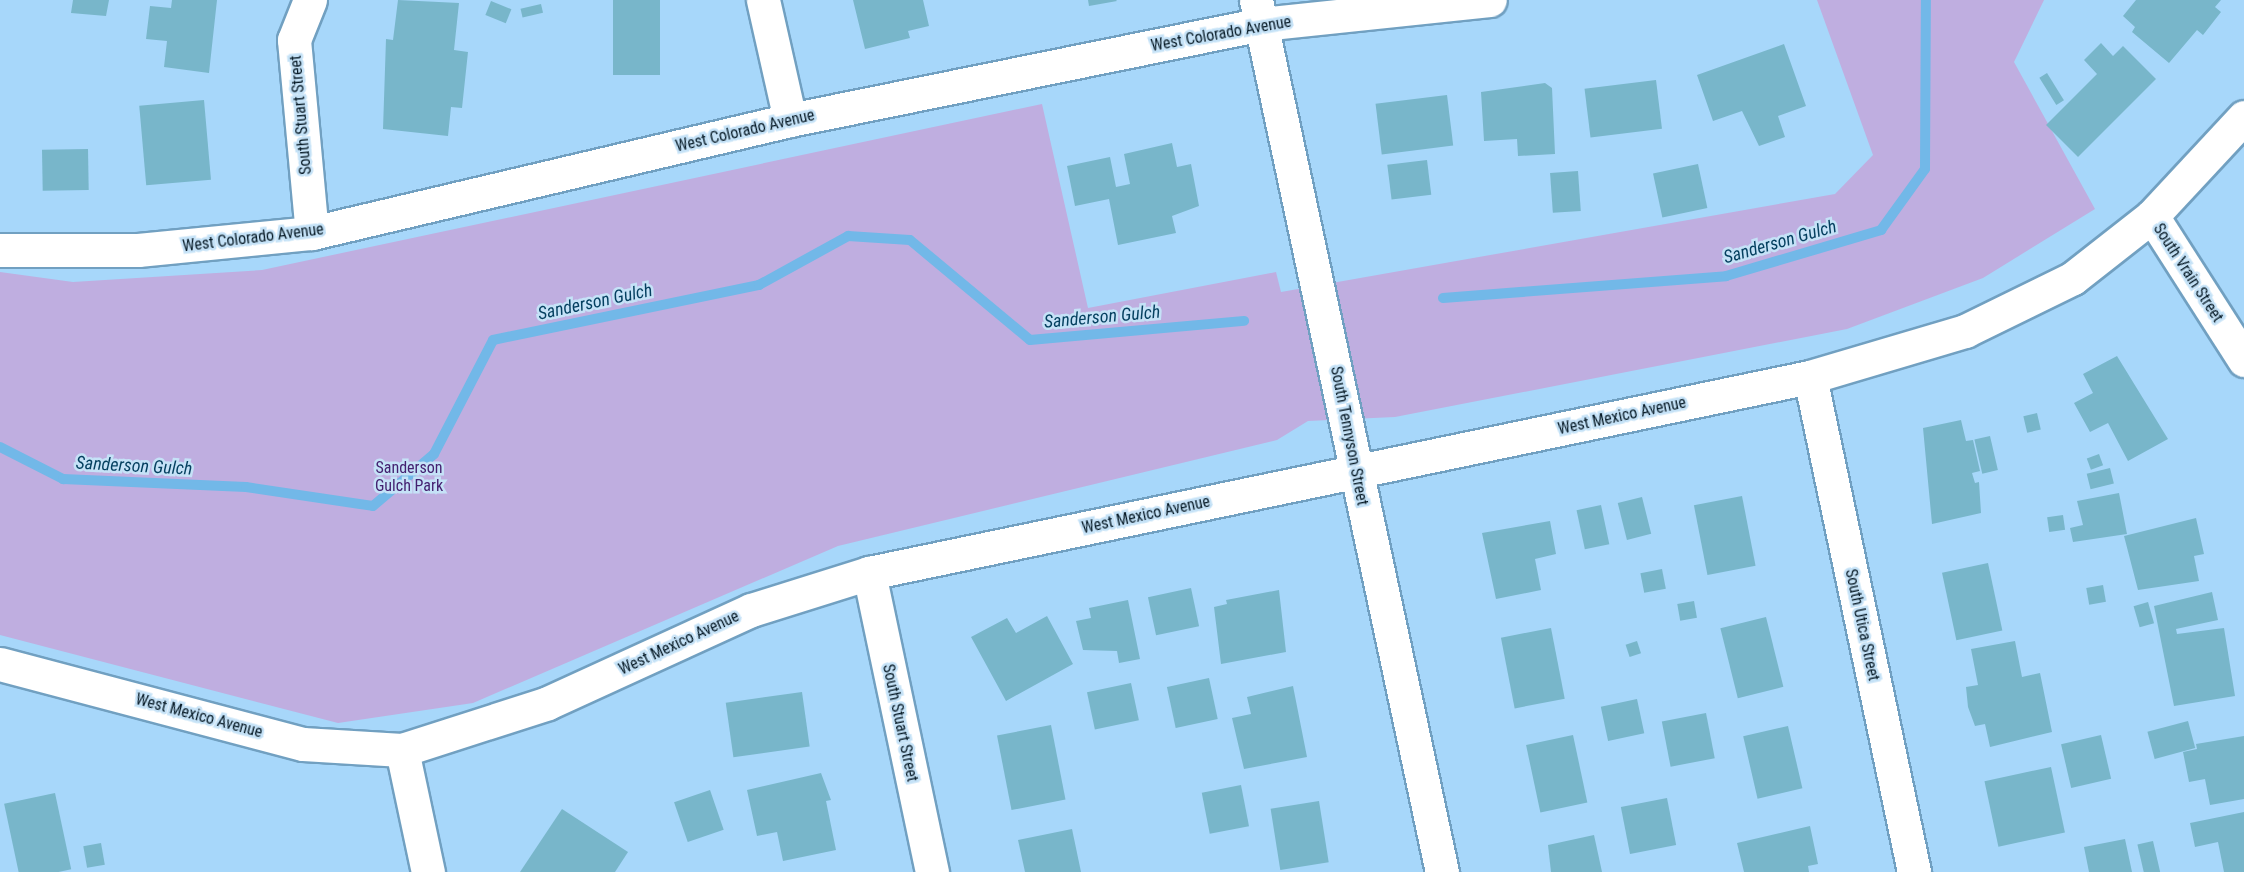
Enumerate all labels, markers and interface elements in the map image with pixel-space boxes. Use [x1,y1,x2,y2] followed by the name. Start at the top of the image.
[1149,12,1293,56] street label: West Colorado Avenue
[286,54,316,176] street label: South Stuart Street
[674,106,816,156] street label: West Colorado Avenue
[1721,216,1839,268] water label: Sanderson Gulch
[181,220,325,256] street label: West Colorado Avenue
[2149,220,2227,326] street label: South Vrain Street
[536,279,654,325] water label: Sanderson Gulch
[1043,301,1161,333] water label: Sanderson Gulch
[1326,365,1372,507] street label: South Tennyson Street
[1556,393,1688,439] street label: West Mexico Avenue
[75,452,193,480] water label: Sanderson Gulch
[375,458,443,496] park label: Sanderson Gulch Park
[1080,492,1212,538] street label: West Mexico Avenue
[1841,567,1883,683] street label: South Utica Street
[616,607,742,679] street label: West Mexico Avenue
[878,662,922,784] street label: South Stuart Street
[133,690,265,742] street label: West Mexico Avenue

